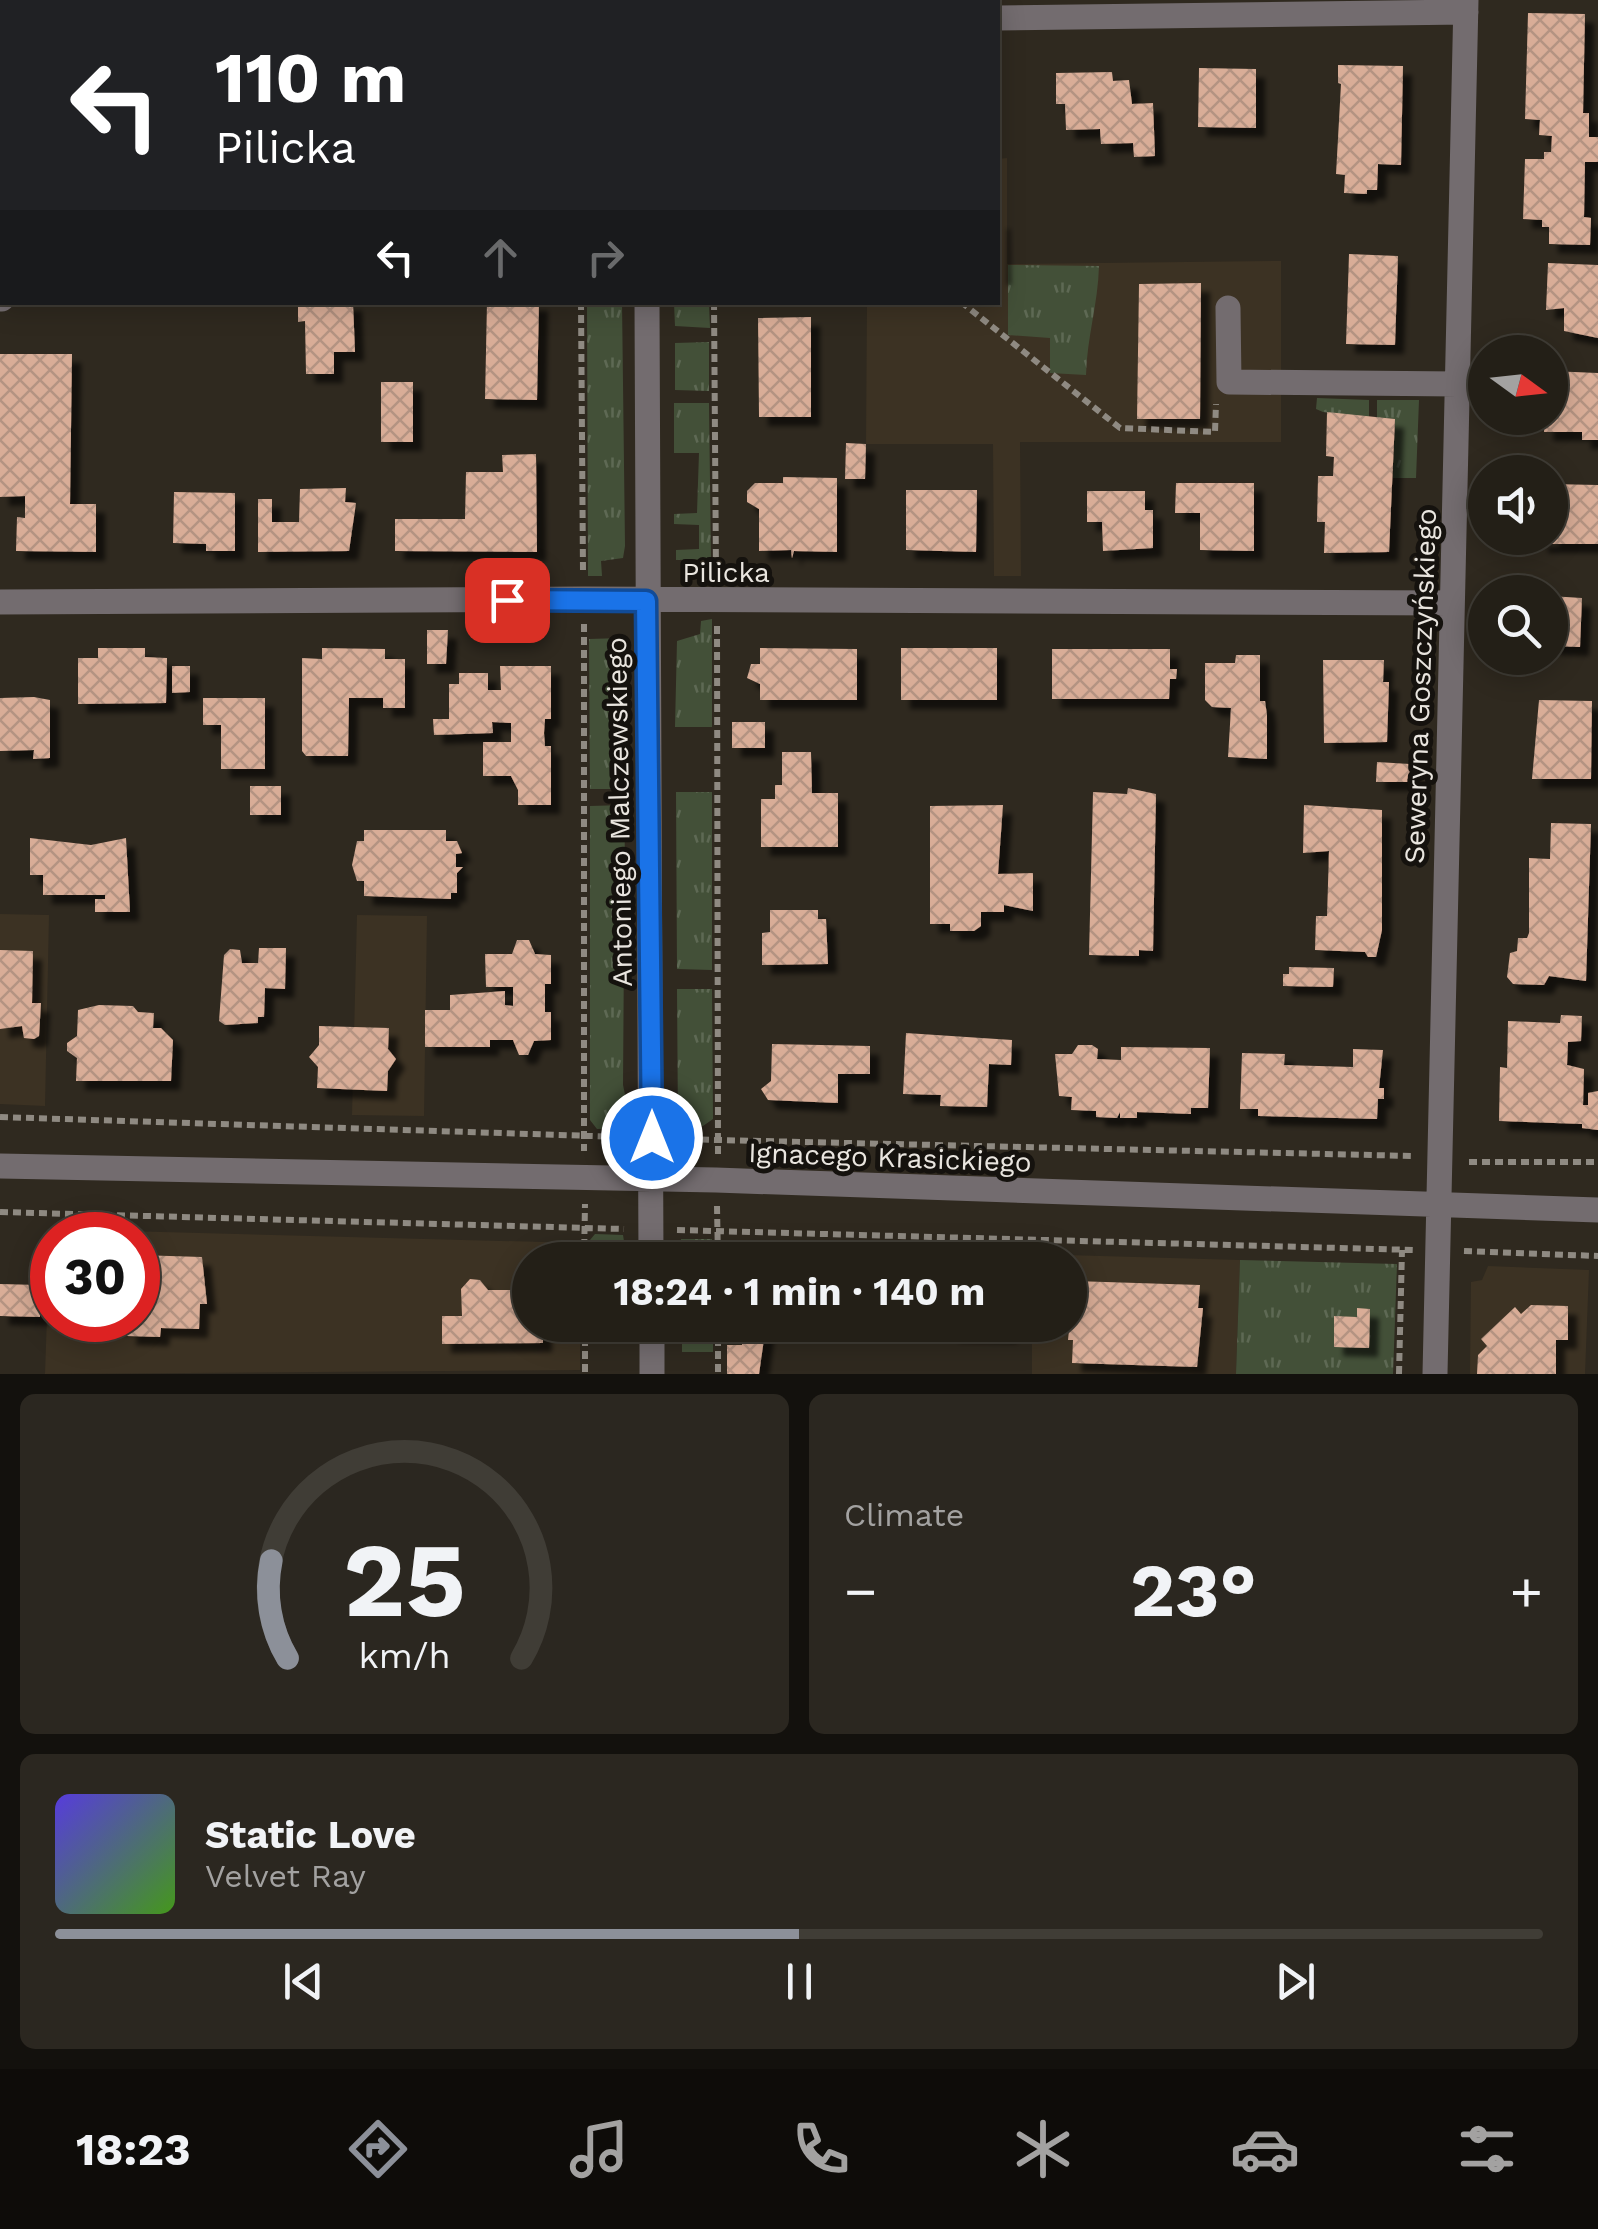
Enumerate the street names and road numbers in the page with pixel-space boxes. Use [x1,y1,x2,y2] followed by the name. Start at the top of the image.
[1398,508,1443,864] street label: Seweryna Goszczyńskiego
[682,556,770,589] street label: Pilicka
[600,637,639,987] street label: Antoniego Malczewskiego
[748,1136,1032,1179] street label: Ignacego Krasickiego

